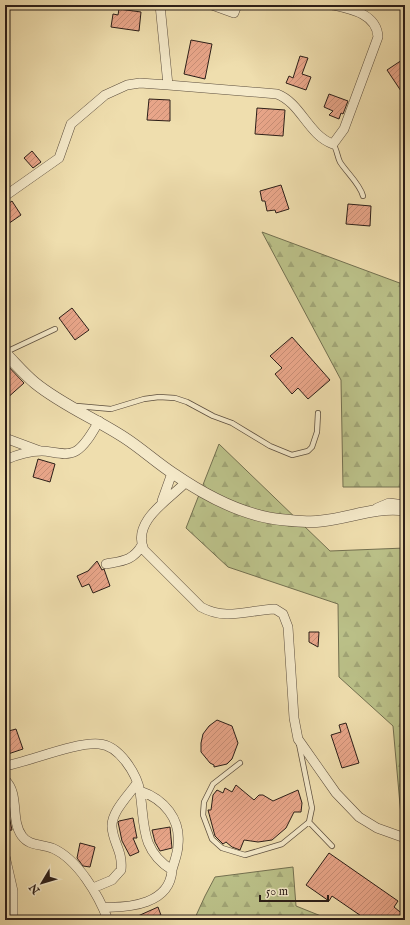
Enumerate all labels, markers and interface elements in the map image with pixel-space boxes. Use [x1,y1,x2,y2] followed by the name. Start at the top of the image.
[22,863,62,903] north arrow
[260,877,328,903] scale bar
[26,880,44,897] text: N
[266,884,288,899] text: 50 m

